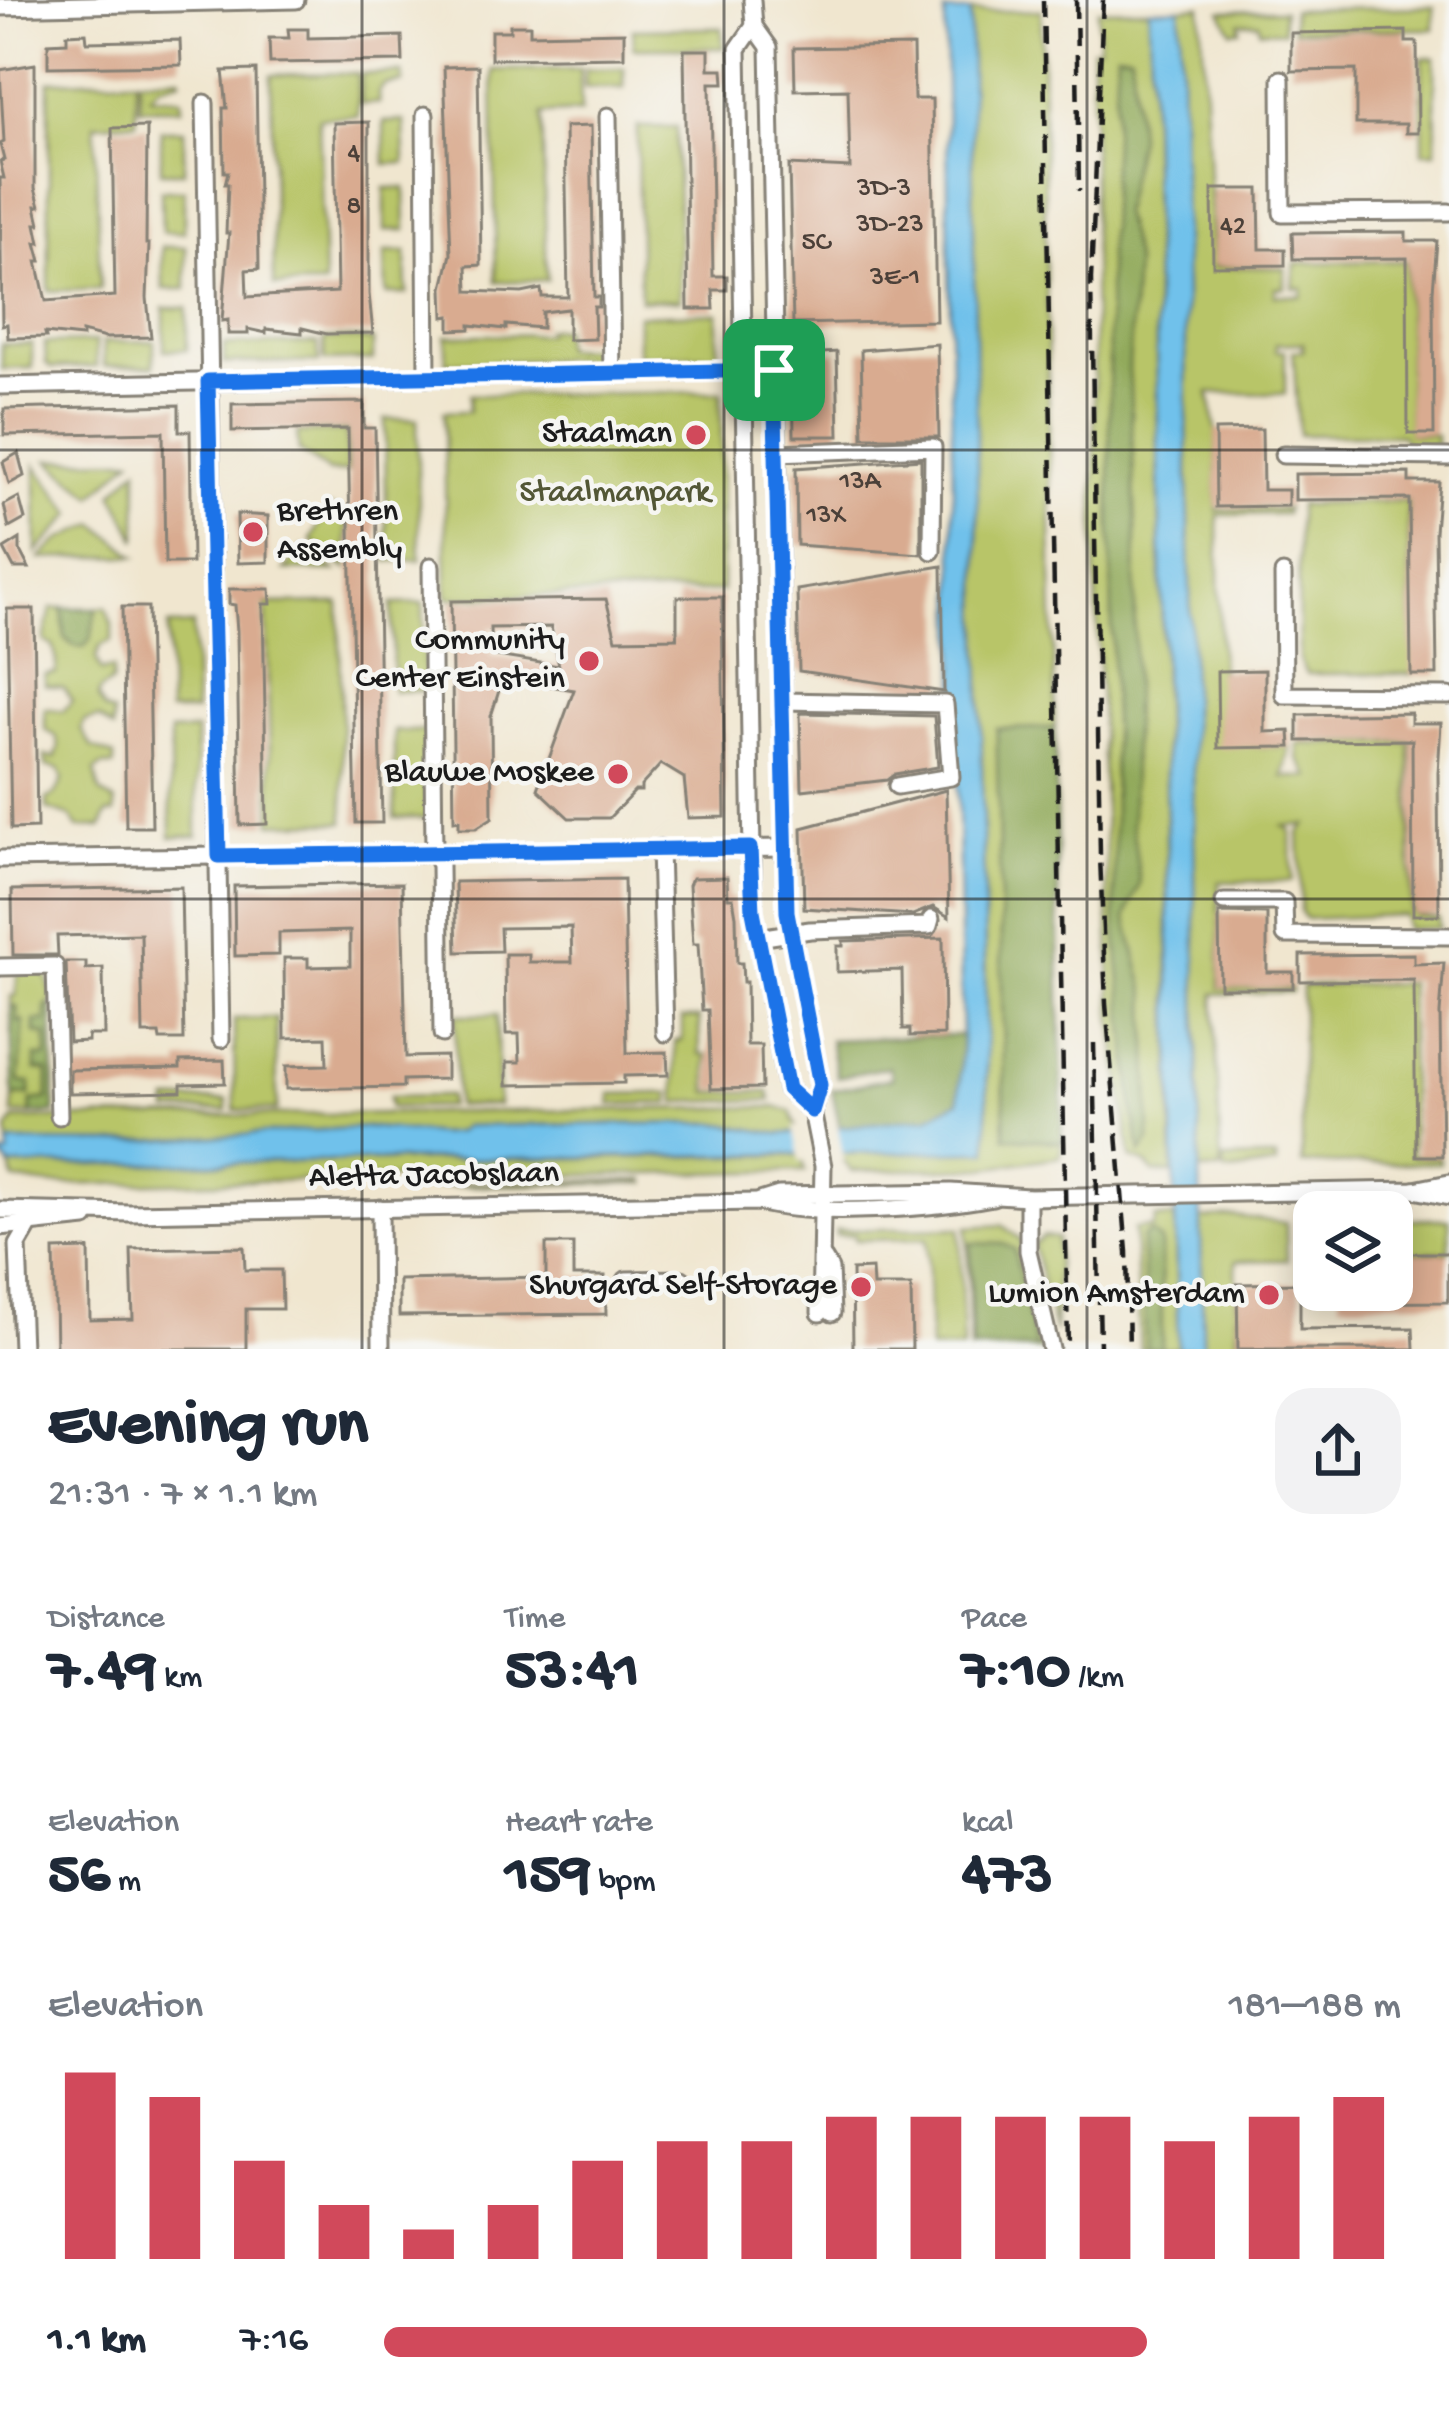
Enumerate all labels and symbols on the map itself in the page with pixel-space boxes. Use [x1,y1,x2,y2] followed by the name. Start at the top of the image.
[348,139,361,171] house number: 4
[856,174,911,206] house number: 3D-3
[347,192,361,224] house number: 8
[855,210,924,242] house number: 3D-23
[1220,212,1246,244] house number: 42
[802,228,833,260] house number: 5C
[869,263,920,295] house number: 3E-1
[723,319,825,421] pin
[542,416,672,454] place label: Staalman
[683,422,709,448] marker: Staalman
[839,467,882,499] house number: 13A
[519,475,714,513] park label: Staalmanpark
[276,494,402,570] place label: Brethren Assembly
[805,501,847,533] house number: 13X
[240,519,266,545] marker: Brethren Assembly
[356,623,565,699] place label: Community Center Einstein
[576,648,602,674] marker: Community Center Einstein
[384,755,595,793] place label: Blauwe Moskee
[605,761,631,787] marker: Blauwe Moskee
[309,1156,560,1198] street label: Aletta Jacobslaan
[529,1268,838,1306] place label: Shurgard Self-Storage
[848,1274,874,1300] marker: Shurgard Self-Storage
[988,1276,1245,1314] place label: Lumion Amsterdam
[1256,1282,1282,1308] marker: Lumion Amsterdam

